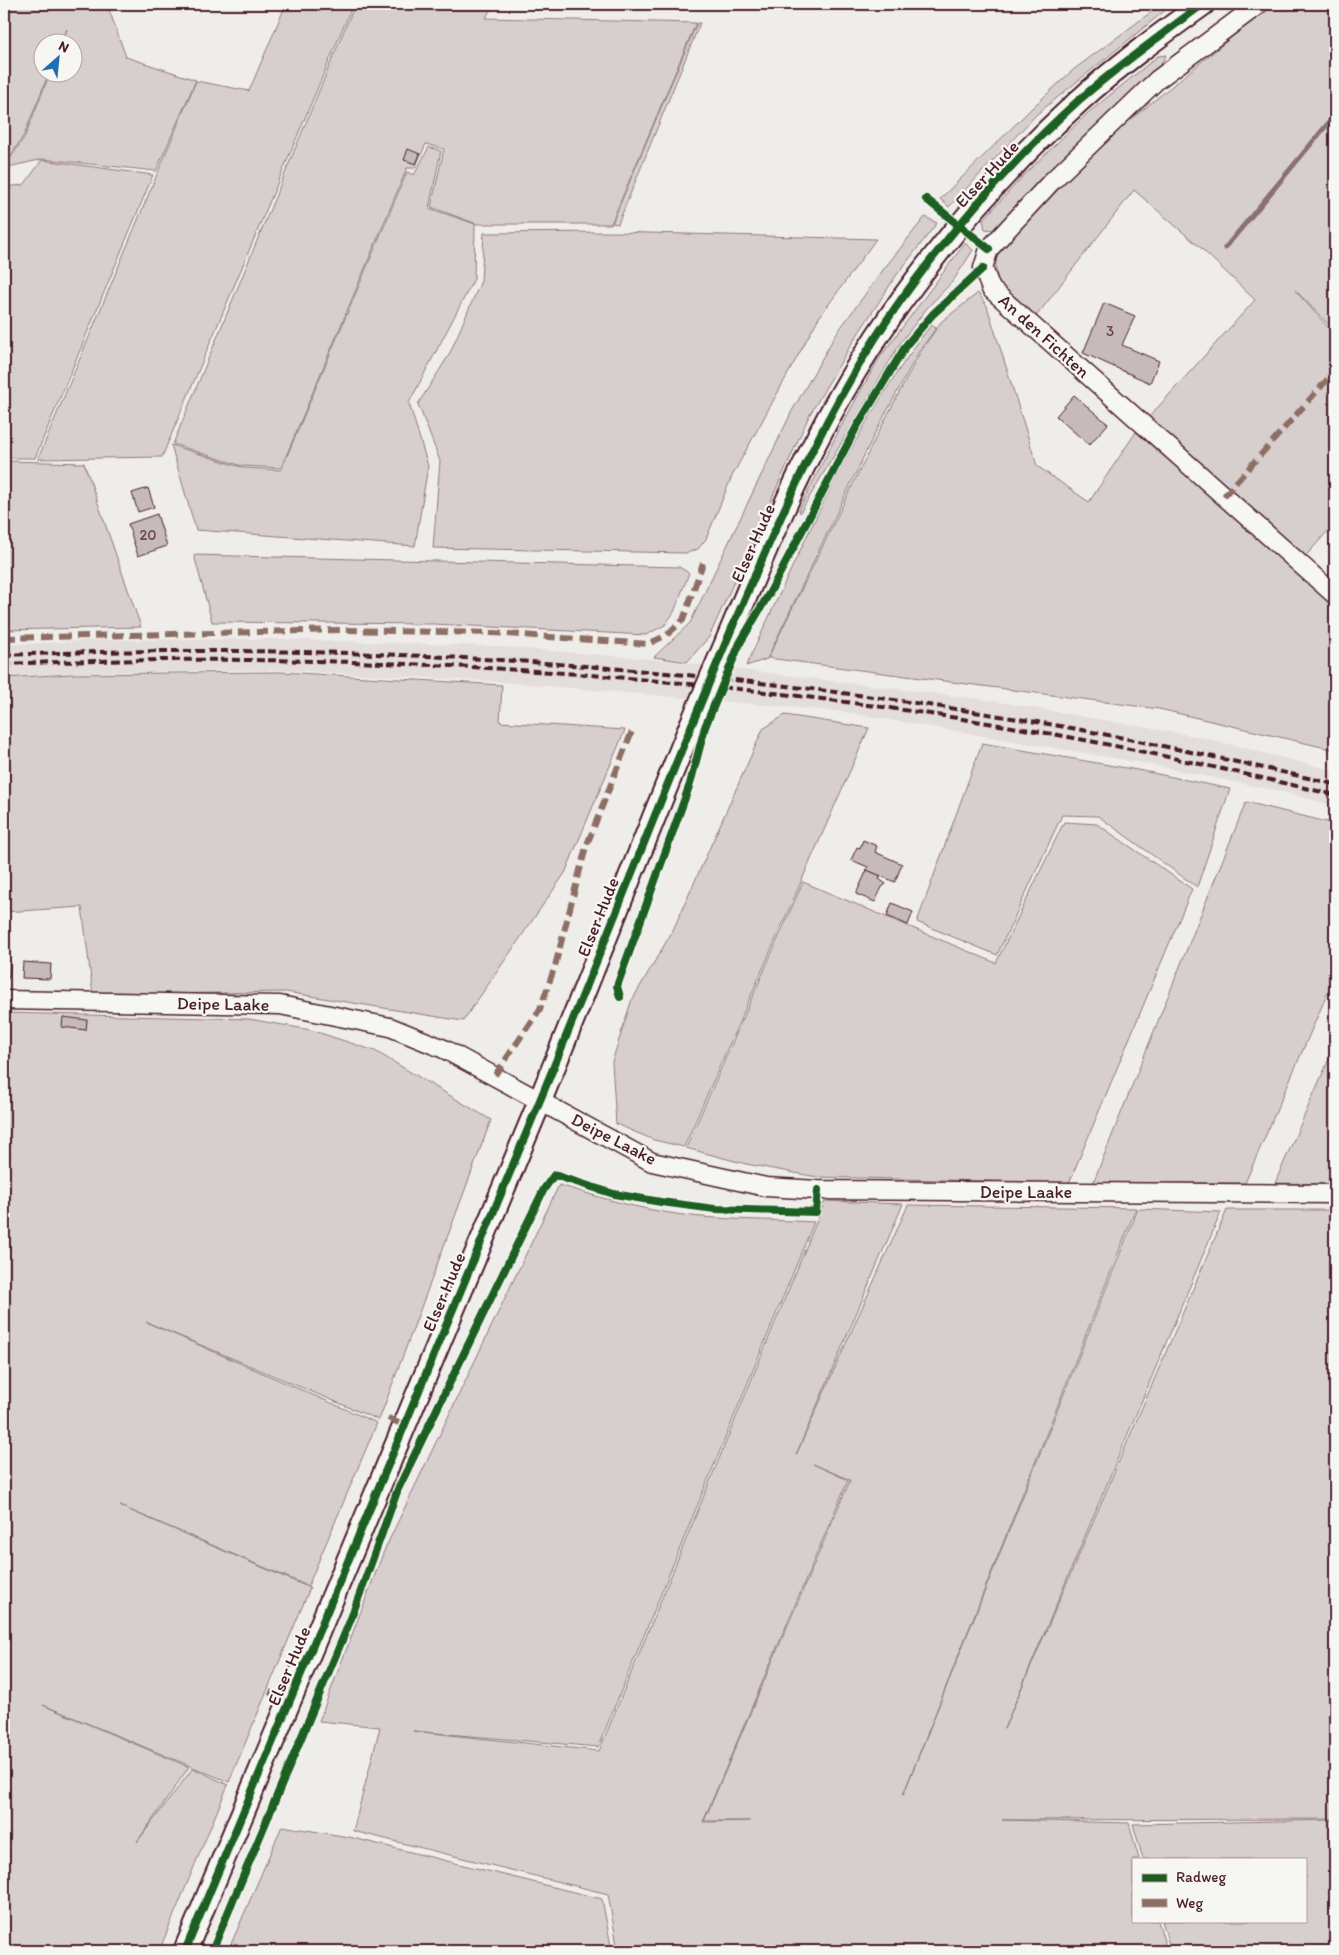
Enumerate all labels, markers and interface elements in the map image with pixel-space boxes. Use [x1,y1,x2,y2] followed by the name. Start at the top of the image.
[32,32,82,82] north arrow
[56,37,72,57] text: N
[950,136,1024,212] street label: Elser Hude
[994,289,1094,383] street label: An den Fichten
[1106,322,1114,340] house number: 3
[726,500,780,586] street label: Elser Hude
[139,526,157,544] house number: 20
[572,874,624,960] street label: Elser Hude
[177,992,269,1016] street label: Deipe Laake
[568,1108,660,1170] street label: Deipe Laake
[980,1181,1072,1203] street label: Deipe Laake
[418,1249,470,1335] street label: Elser Hude
[263,1623,315,1709] street label: Elser Hude
[1132,1858,1306,1922] legend
[1176,1868,1226,1886] text: Radweg
[1176,1894,1203,1912] text: Weg

